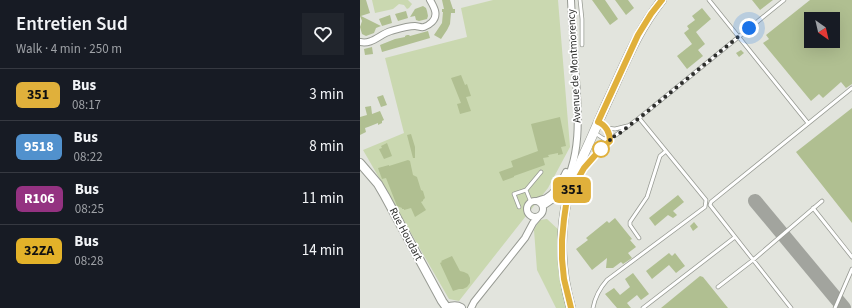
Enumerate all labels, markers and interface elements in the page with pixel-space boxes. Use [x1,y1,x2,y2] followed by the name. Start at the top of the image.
[564,9,584,123] street label: Avenue de Montmorency
[16,11,128,38] text: Entretien Sud
[804,12,840,48] north arrow
[804,12,840,48] map controls
[302,13,344,55] button: heart
[739,18,759,38] your location
[16,40,122,58] text: Walk · 4 min · 250 m
[72,75,96,96] text: Bus
[309,84,344,105] text: 3 min
[27,85,49,105] text: 351
[72,96,101,114] text: 08:17
[74,127,98,148] text: Bus
[309,136,344,157] text: 8 min
[24,137,54,157] text: 9518
[592,140,610,158] unlabelled marker
[74,148,103,166] text: 08:22
[549,177,595,203] line badge: 351
[75,179,99,200] text: Bus
[561,180,583,200] text: 351
[302,188,344,209] text: 11 min
[24,189,55,209] text: R106
[75,200,104,218] text: 08:25
[386,205,426,263] street label: Rue Houdart
[74,231,99,252] text: Bus
[302,240,344,261] text: 14 min
[24,241,54,261] text: 32ZA
[74,252,103,270] text: 08:28

